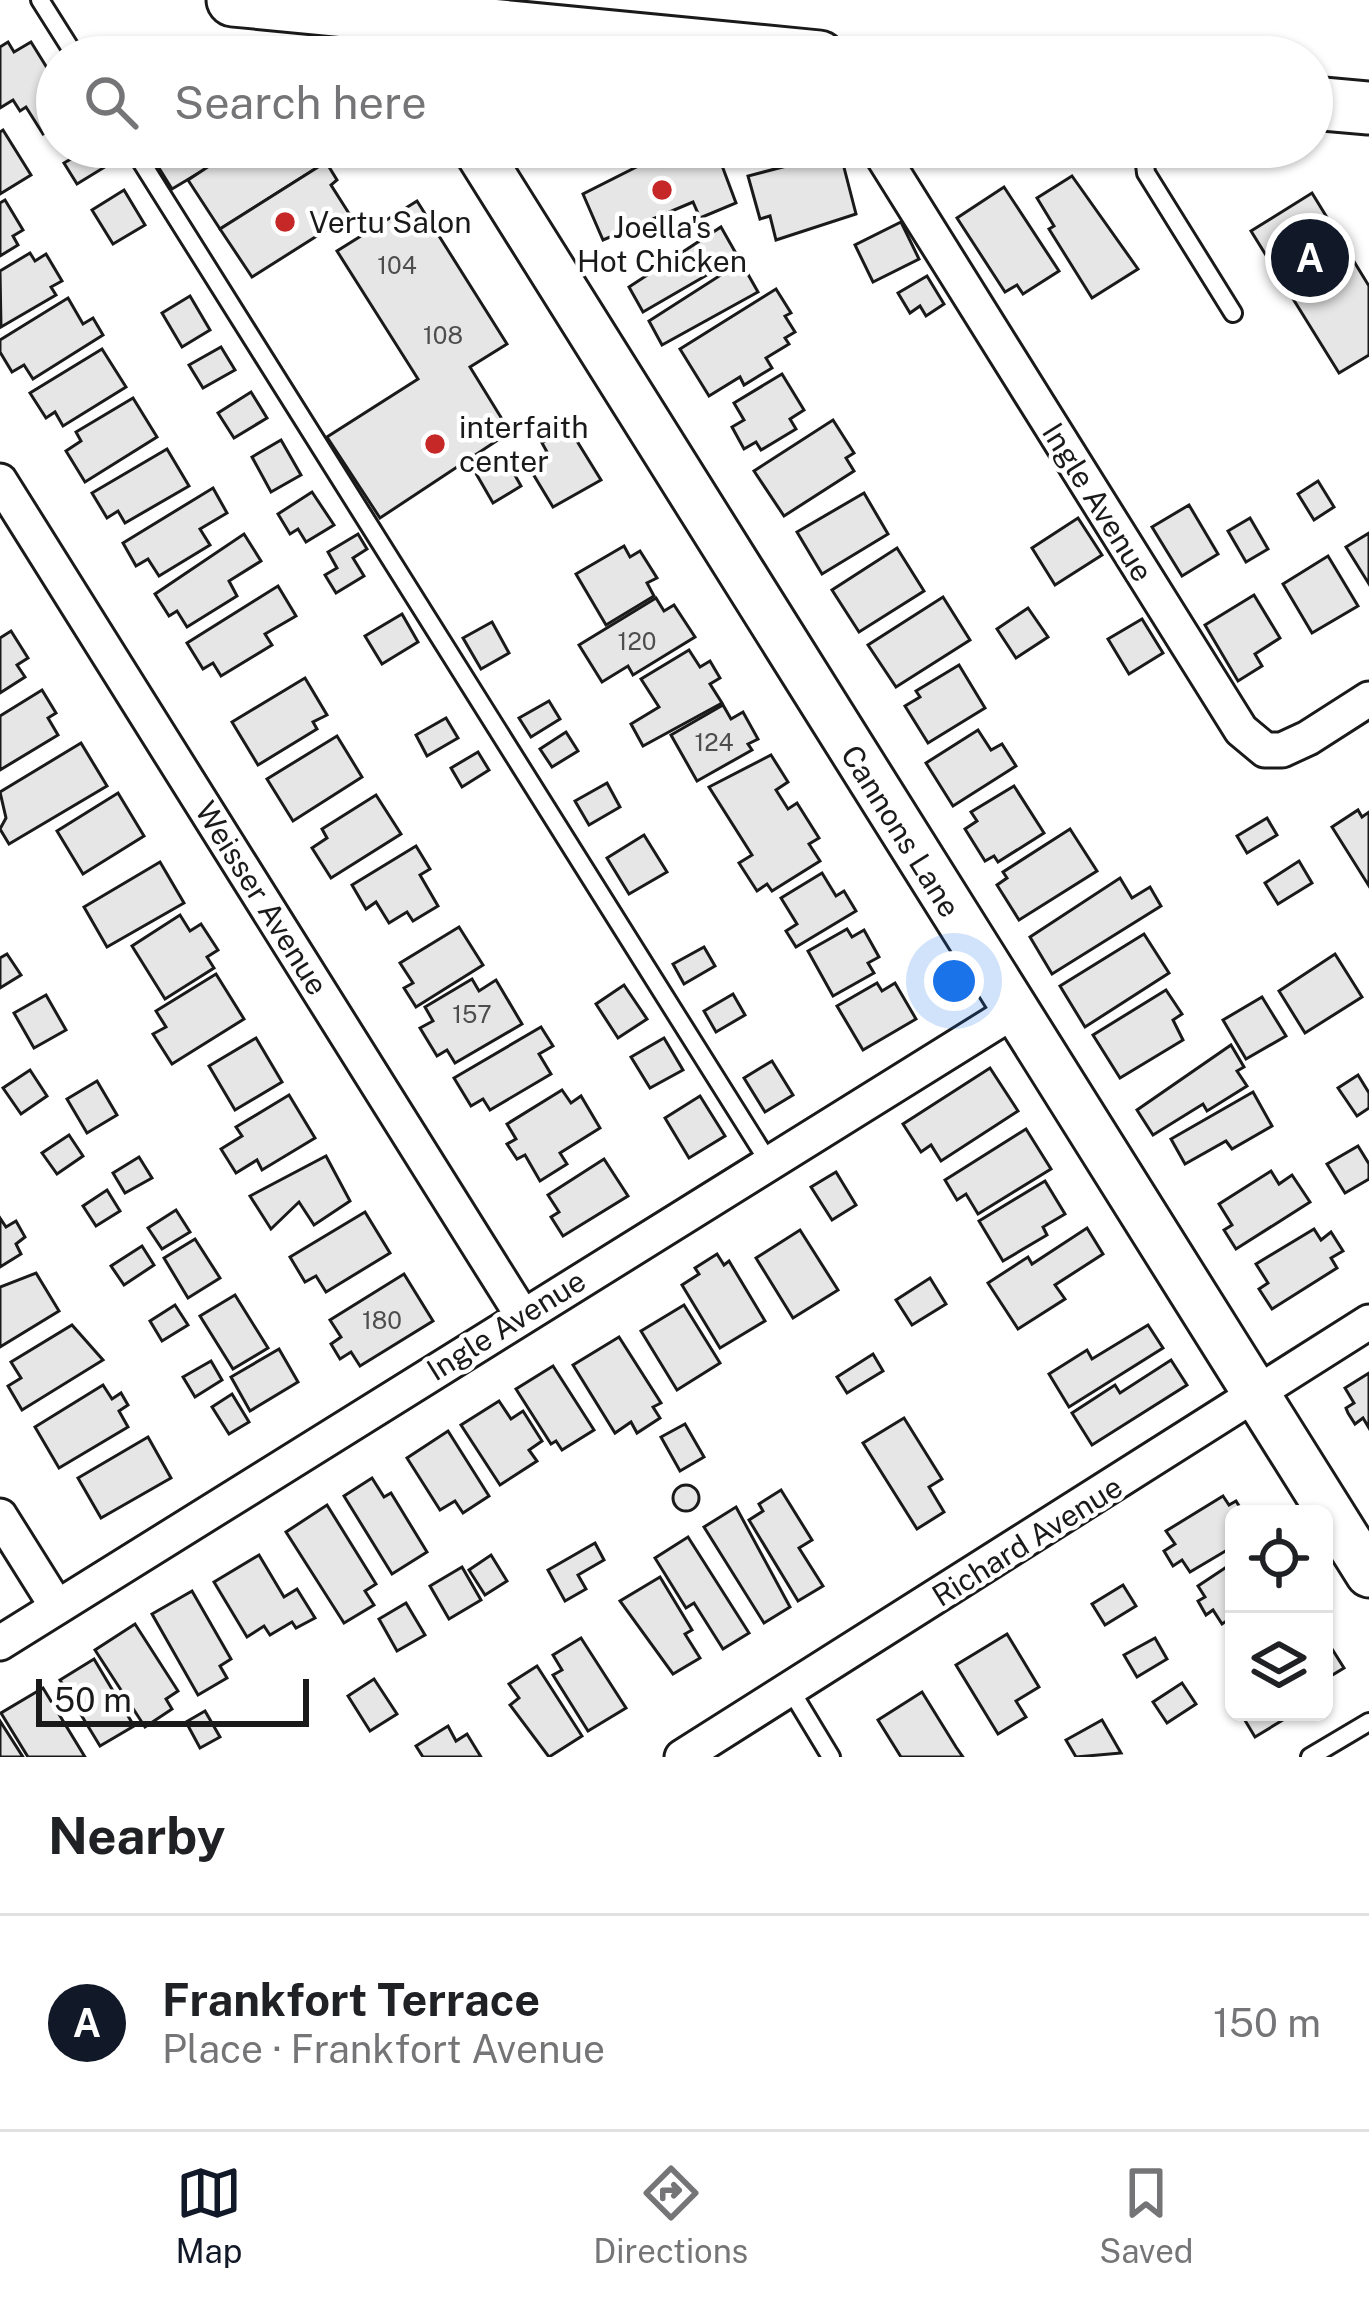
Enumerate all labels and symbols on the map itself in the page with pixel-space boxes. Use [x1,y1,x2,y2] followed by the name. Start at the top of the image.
[649,177,675,203] marker: Joella's Hot Chicken
[309,204,472,240] place label: Vertu Salon
[272,209,298,235] marker: Vertu Salon
[577,209,747,279] place label: Joella's Hot Chicken
[1271,213,1349,303] pin: A
[377,251,417,279] house number: 104
[423,321,463,349] house number: 108
[459,409,589,479] place label: interfaith center
[1035,416,1161,588] street label: Ingle Avenue
[422,431,448,457] marker: interfaith center
[618,627,656,655] house number: 120
[694,728,734,756] house number: 124
[834,738,968,924] street label: Cannons Lane
[188,795,336,1001] street label: Weisser Avenue
[924,951,984,1011] your location
[452,1000,492,1028] house number: 157
[420,1262,592,1388] street label: Ingle Avenue
[362,1306,402,1334] house number: 180
[925,1468,1129,1614] street label: Richard Avenue
[36,1673,309,1726] scale bar

